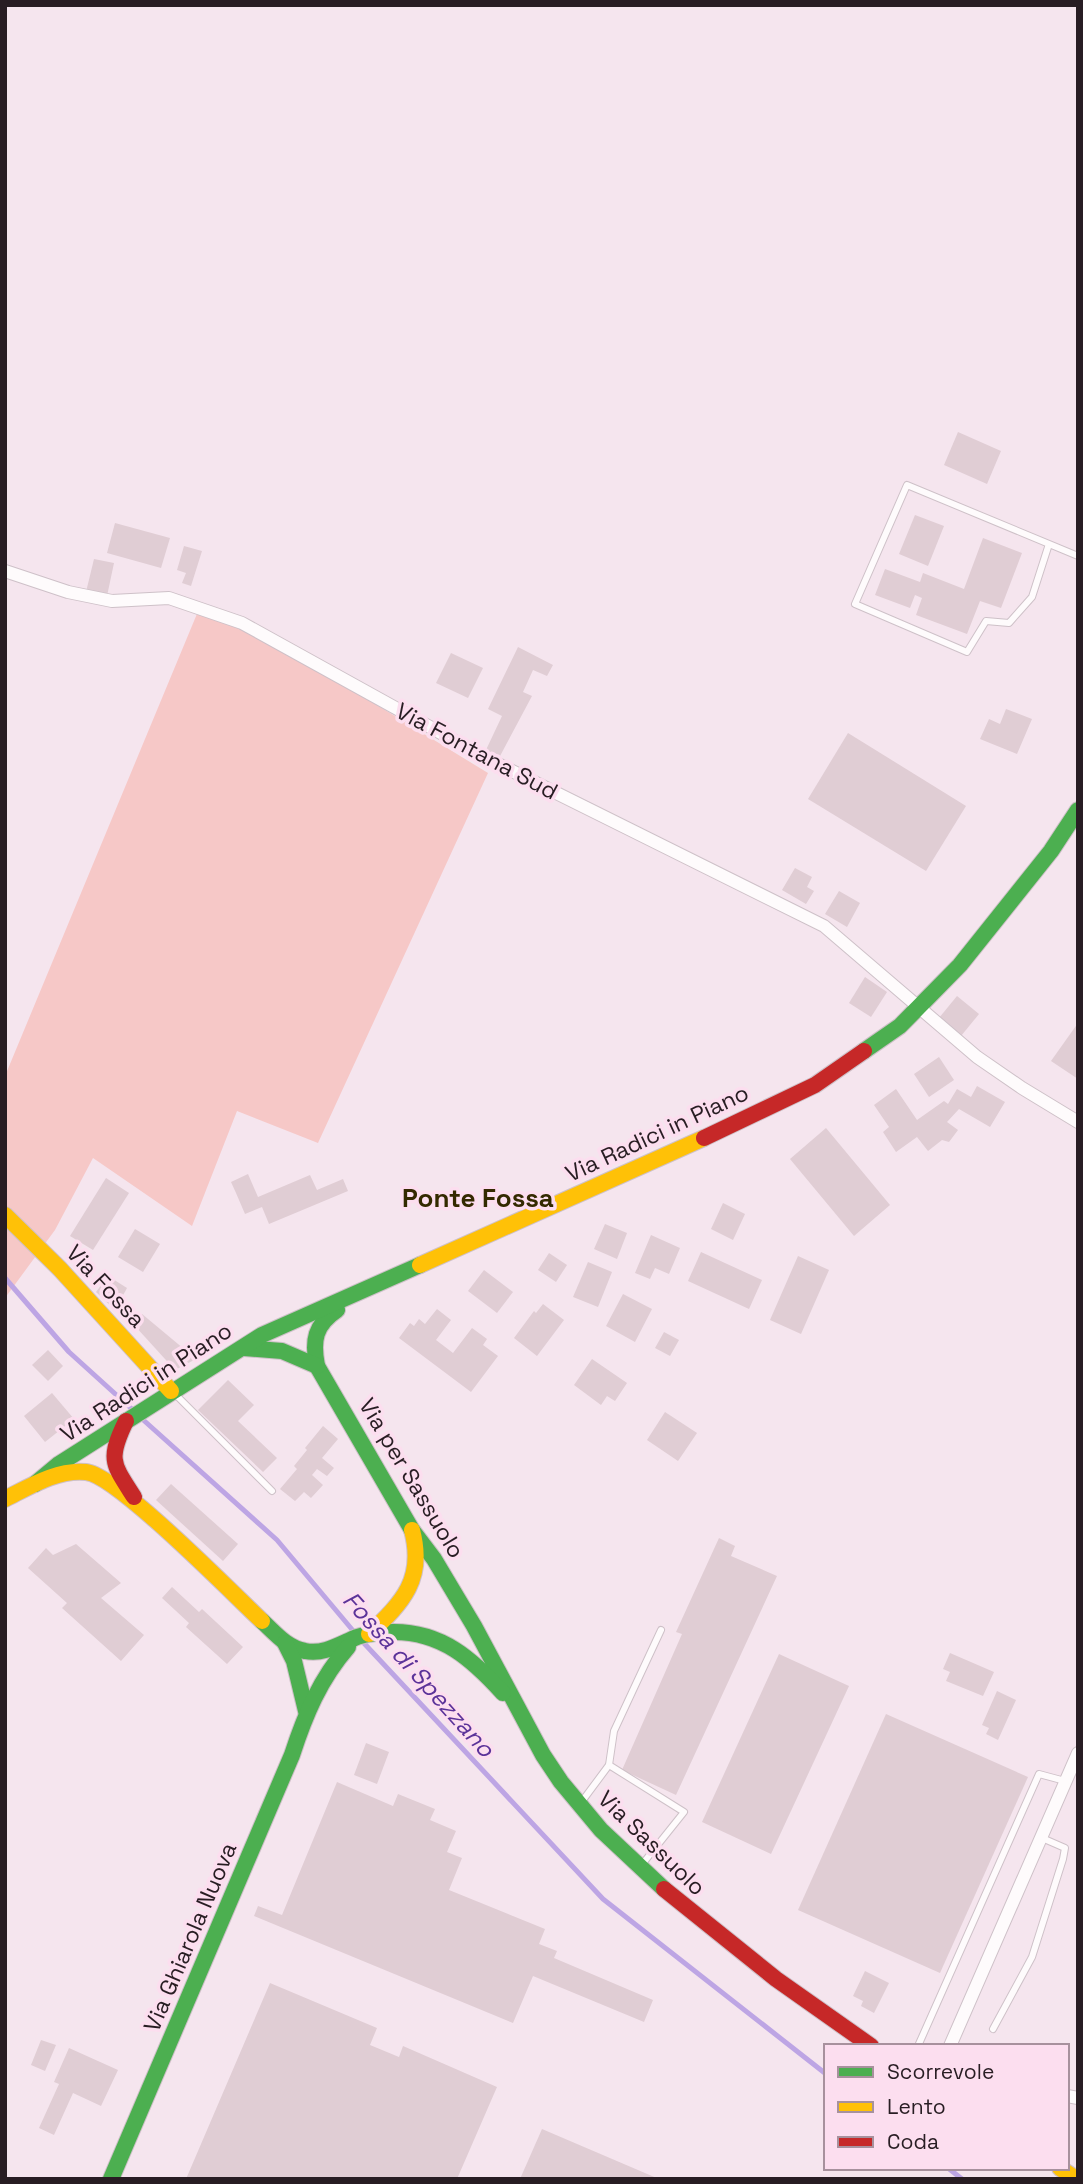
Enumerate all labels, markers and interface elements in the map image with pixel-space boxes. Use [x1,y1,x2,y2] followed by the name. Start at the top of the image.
[391,696,563,806] street label: Via Fontana Sud
[561,1077,753,1189] street label: Via Radici in Piano
[402,1181,554,1215] district label: Ponte Fossa
[60,1238,152,1334] street label: Via Fossa
[54,1315,238,1449] street label: Via Radici in Piano
[352,1392,472,1564] street label: Via per Sassuolo
[336,1585,502,1764] water label: Fossa di Spezzano
[592,1784,712,1902] street label: Via Sassuolo
[137,1838,243,2036] street label: Via Ghiarola Nuova
[824,2044,1069,2170] legend
[887,2058,994,2085] text: Scorrevole
[887,2093,946,2120] text: Lento
[887,2128,939,2155] text: Coda

